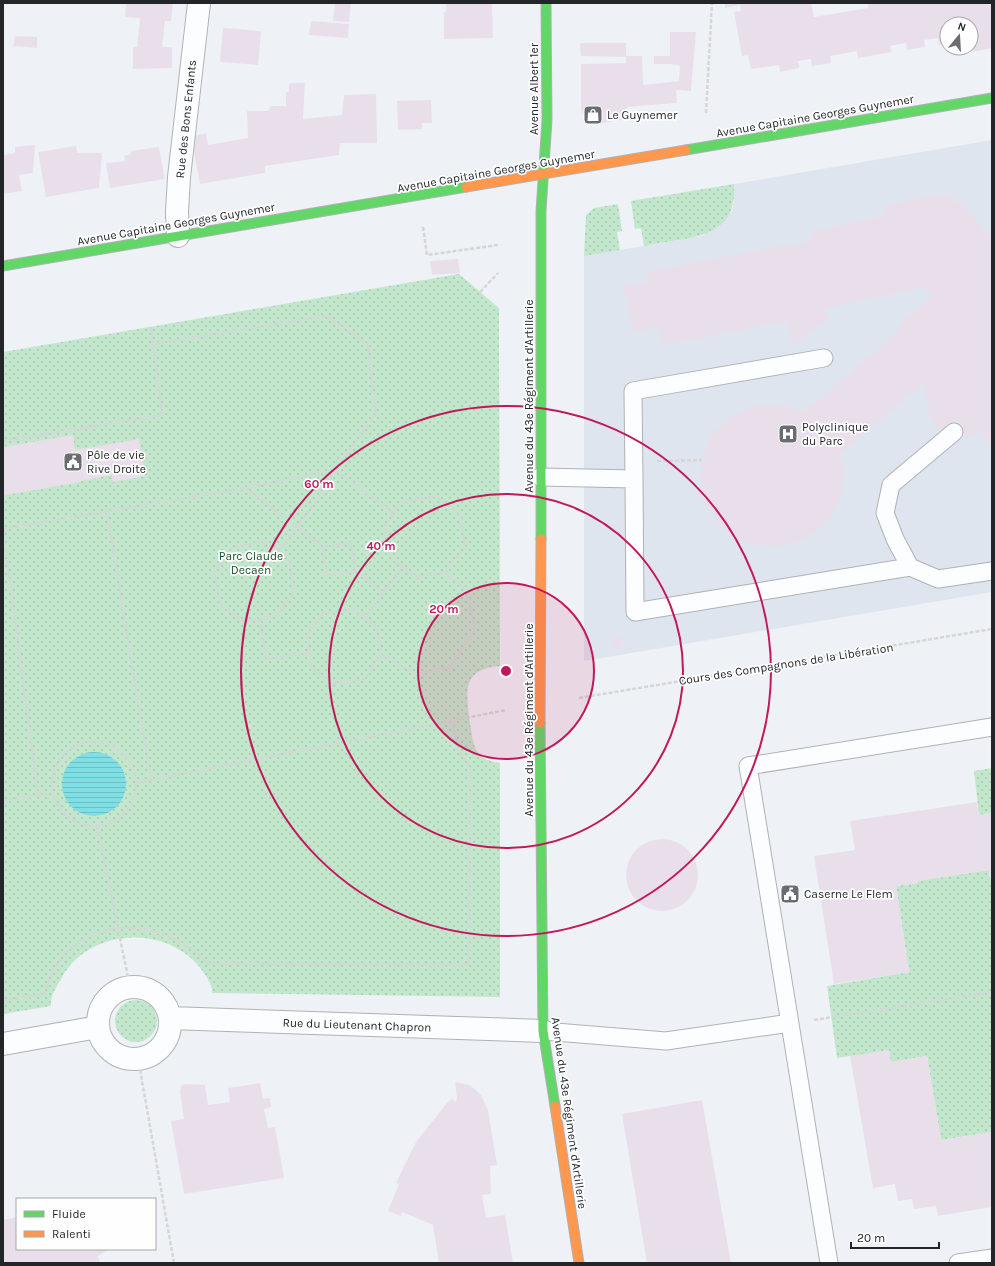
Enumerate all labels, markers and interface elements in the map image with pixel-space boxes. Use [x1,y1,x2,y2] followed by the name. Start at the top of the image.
[939,16,979,56] north arrow
[956,20,968,34] text: N
[527,42,541,135] street label: Avenue Albert 1er
[173,59,199,179] street label: Rue des Bons Enfants
[715,92,915,140] street label: Avenue Capitaine Georges Guynemer
[582,104,604,126] shop icon: Le Guynemer
[607,108,678,122] place label: Le Guynemer
[396,147,596,195] street label: Avenue Capitaine Georges Guynemer
[76,200,276,248] street label: Avenue Capitaine Georges Guynemer
[522,299,536,493] street label: Avenue du 43e Régiment d'Artillerie
[802,420,869,448] place label: Polyclinique du Parc
[777,423,799,445] hospital icon: Polyclinique du Parc
[87,448,146,476] place label: Pôle de vie Rive Droite
[62,451,84,473] public building icon: Pôle de vie Rive Droite
[304,477,334,491] text: 60 m
[366,539,396,553] text: 40 m
[219,549,283,577] park label: Parc Claude Decaen
[429,602,459,616] text: 20 m
[522,623,536,817] street label: Avenue du 43e Régiment d'Artillerie
[678,640,894,688] street label: Cours des Compagnons de la Libération
[499,664,513,678] centre of rings
[779,883,801,905] public building icon: Caserne Le Flem
[804,887,893,901] place label: Caserne Le Flem
[282,1015,432,1035] street label: Rue du Lieutenant Chapron
[549,1016,589,1210] street label: Avenue du 43e Régiment d'Artillerie
[16,1198,156,1250] legend
[52,1207,86,1221] text: Fluide
[851,1224,939,1250] scale bar
[52,1227,91,1241] text: Ralenti
[857,1231,885,1245] text: 20 m

